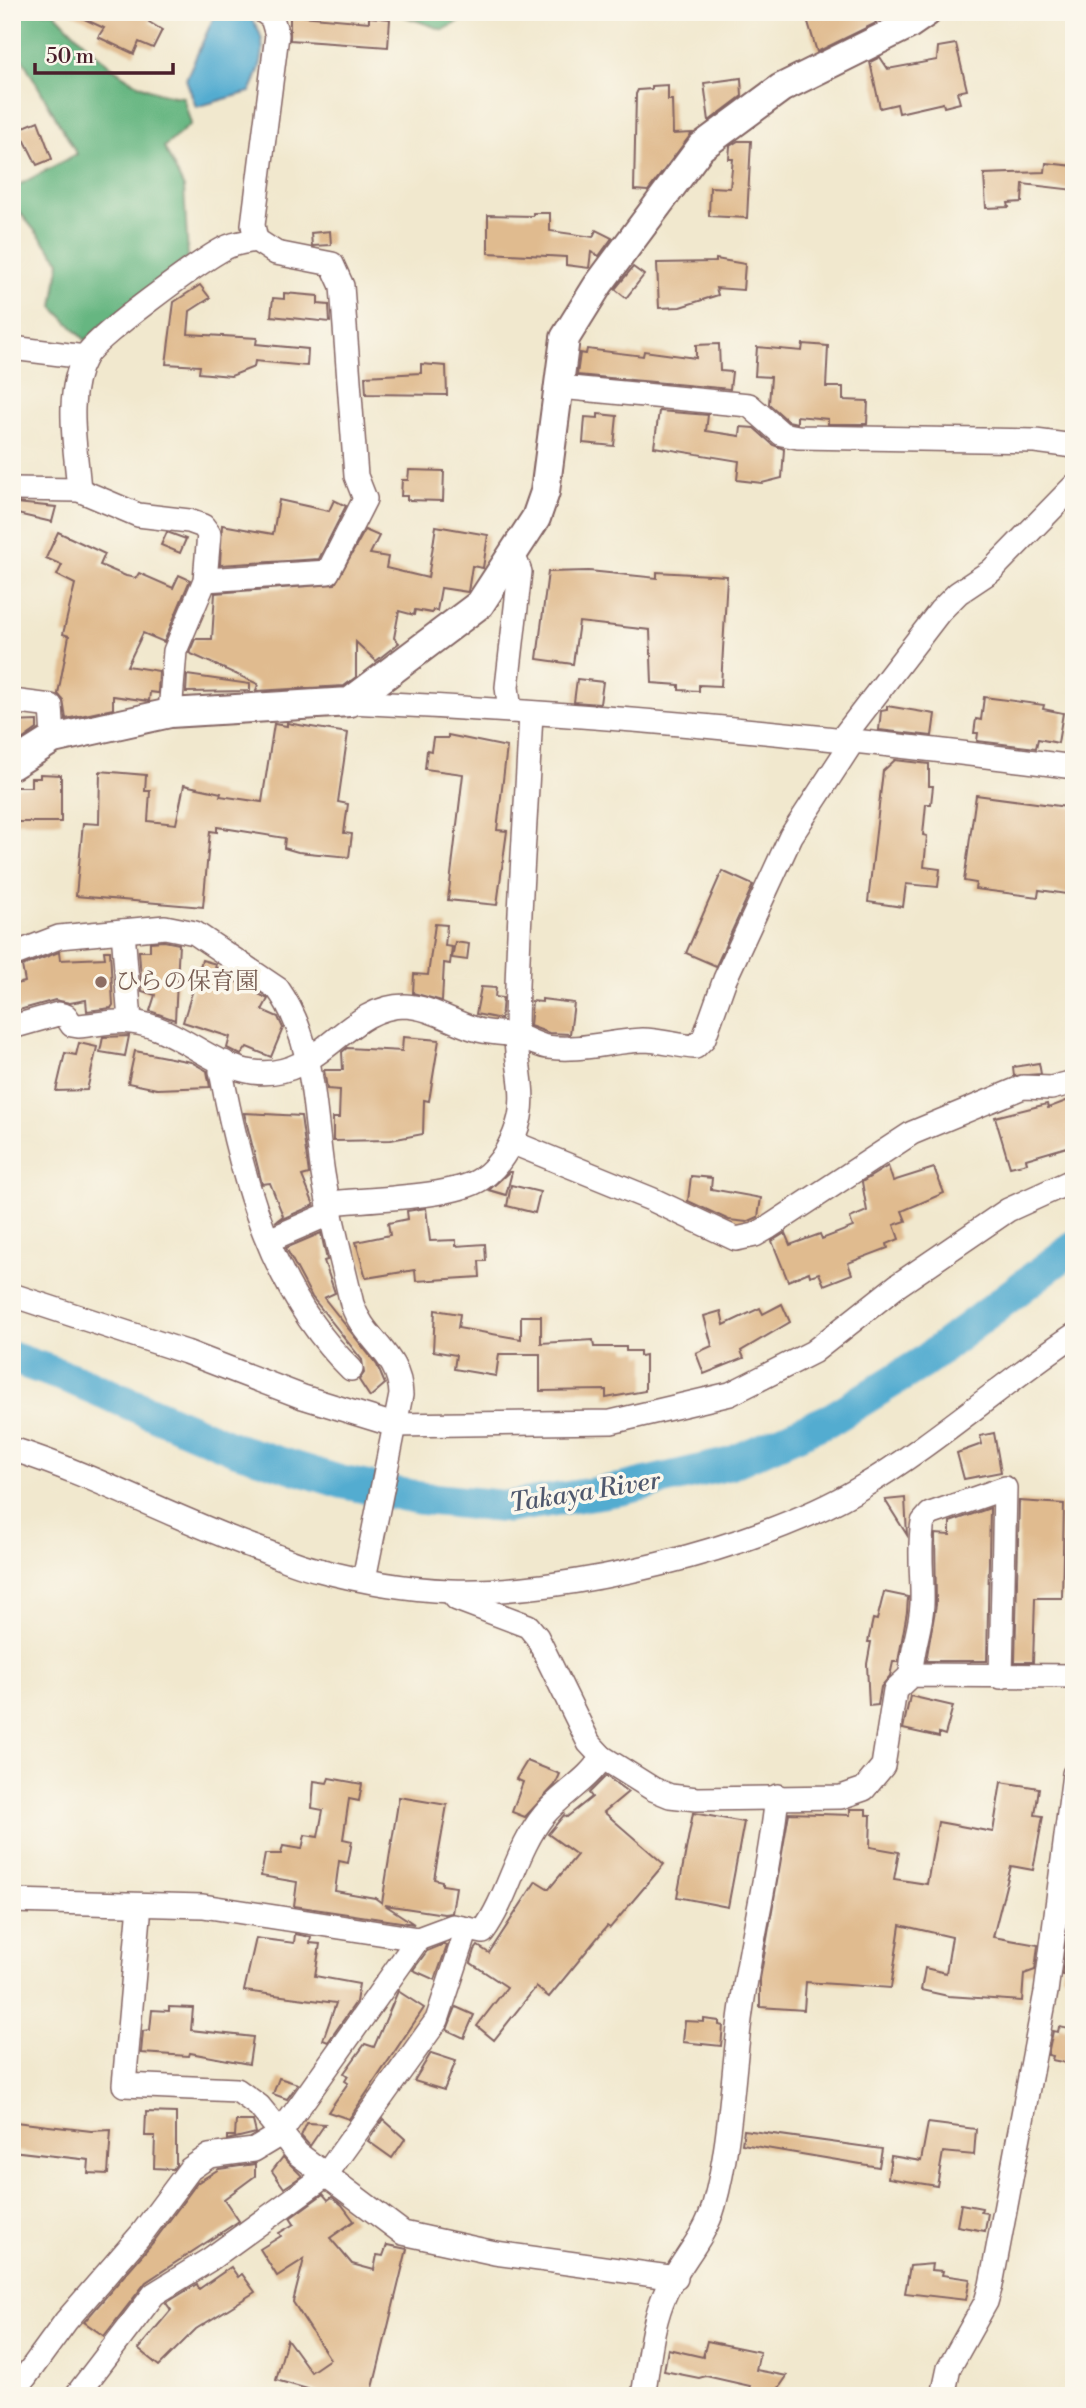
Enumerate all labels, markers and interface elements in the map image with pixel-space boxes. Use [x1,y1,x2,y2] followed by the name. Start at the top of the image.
[35,32,173,76] scale bar
[46,44,94,70] text: 50 m
[115,967,259,997] place label: ひらの保育園
[93,974,109,990] marker: ひらの保育園
[507,1464,664,1520] water label: Takaya River

